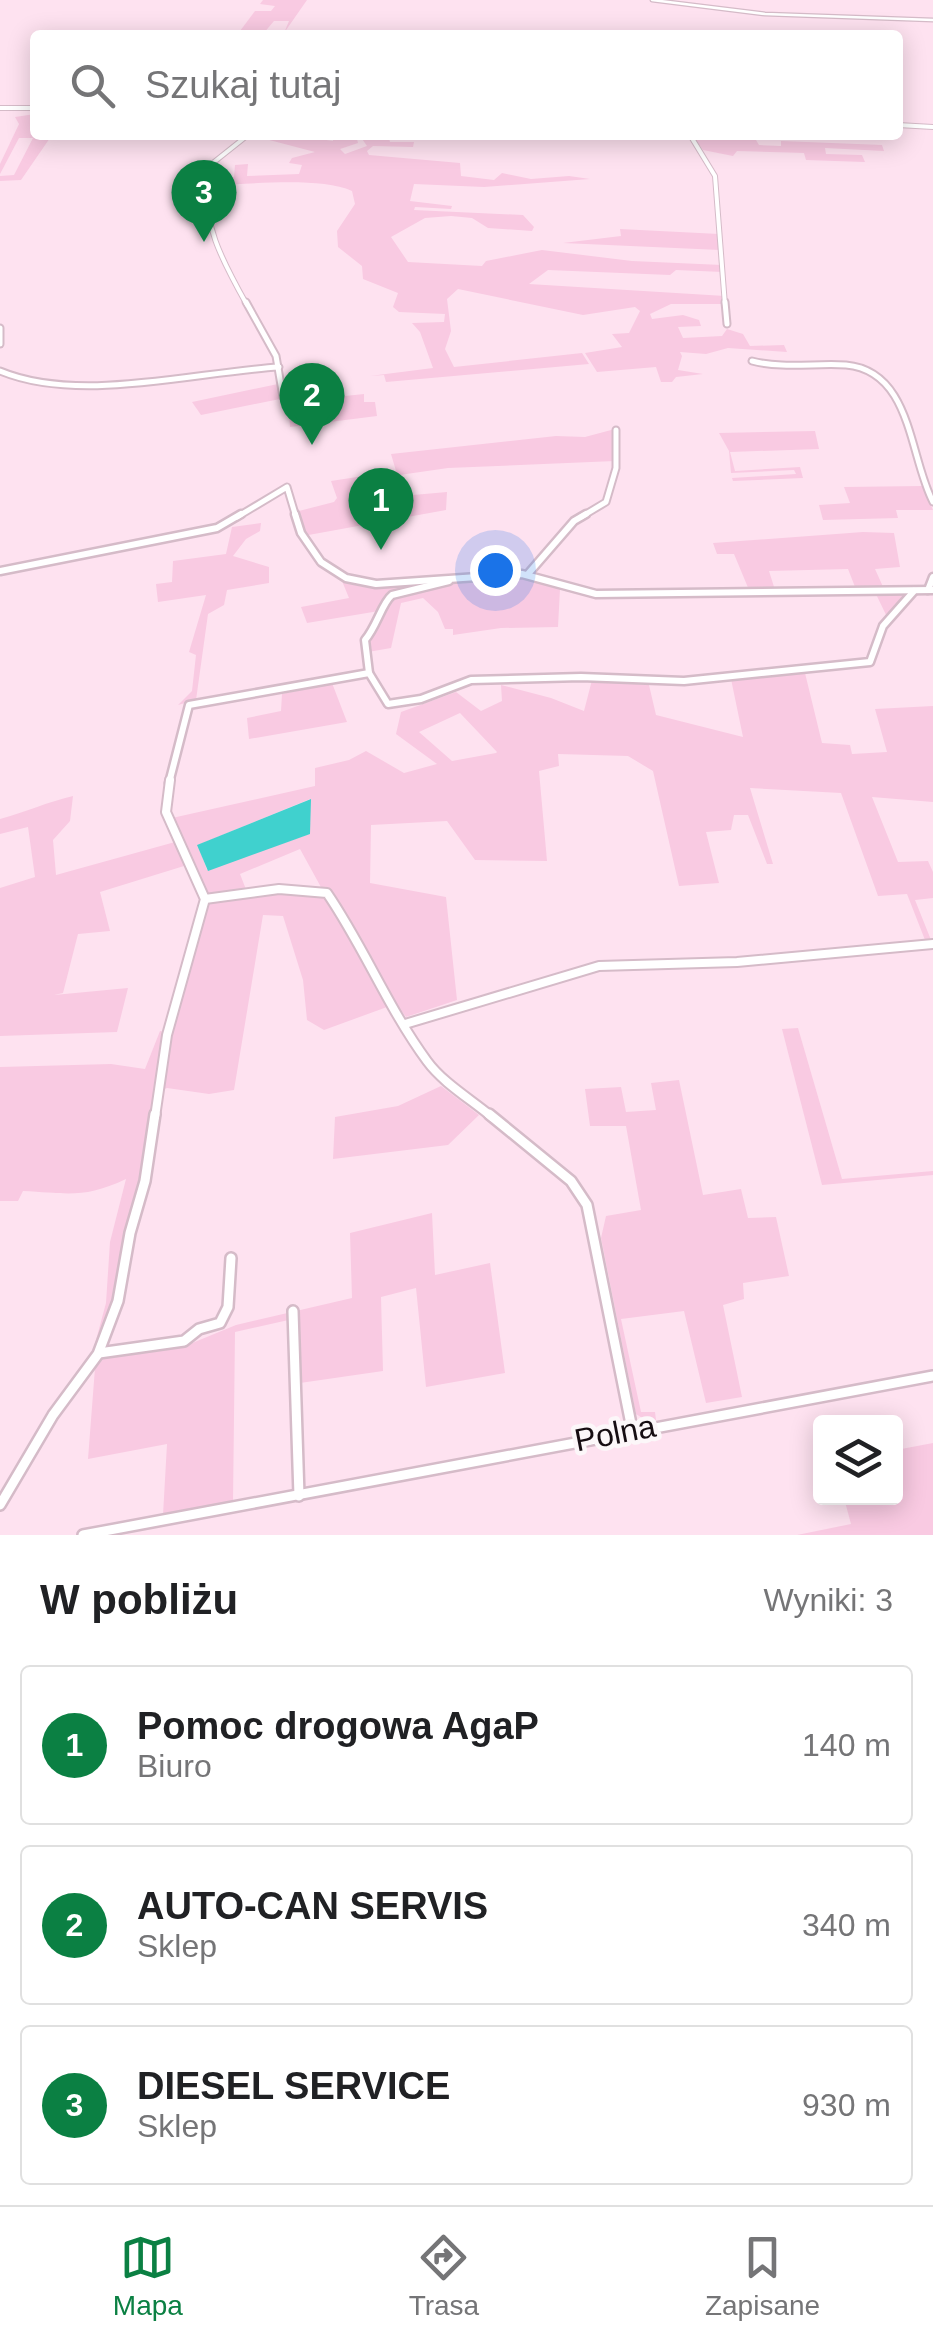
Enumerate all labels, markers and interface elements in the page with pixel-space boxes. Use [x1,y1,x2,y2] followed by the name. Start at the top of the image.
[30,30,903,140] search box
[65,58,120,113] icon: search
[145,64,341,106] text: Szukaj tutaj
[172,160,236,242] pin: 3
[280,362,344,445] pin: 2
[348,468,414,550] pin: 1
[470,545,521,596] your location
[571,1407,659,1458] street label: Polna
[813,1415,903,1505] map controls
[813,1415,903,1505] button: layers
[40,1576,238,1623] text: W pobliżu
[763,1582,893,1618] text: Wyniki: 3
[137,1705,539,1747] text: Pomoc drogowa AgaP
[66,1727,83,1763] text: 1
[802,1727,891,1763] text: 140 m
[137,1748,212,1784] text: Biuro
[137,1885,488,1927] text: AUTO-CAN SERVIS
[66,1907,83,1943] text: 2
[802,1907,891,1943] text: 340 m
[137,1928,217,1964] text: Sklep
[137,2065,450,2107] text: DIESEL SERVICE
[66,2087,83,2123] text: 3
[802,2087,891,2123] text: 930 m
[137,2108,217,2144] text: Sklep
[113,2230,183,2322] tab: Mapa
[409,2230,479,2322] tab: Trasa
[705,2230,820,2322] tab: Zapisane

